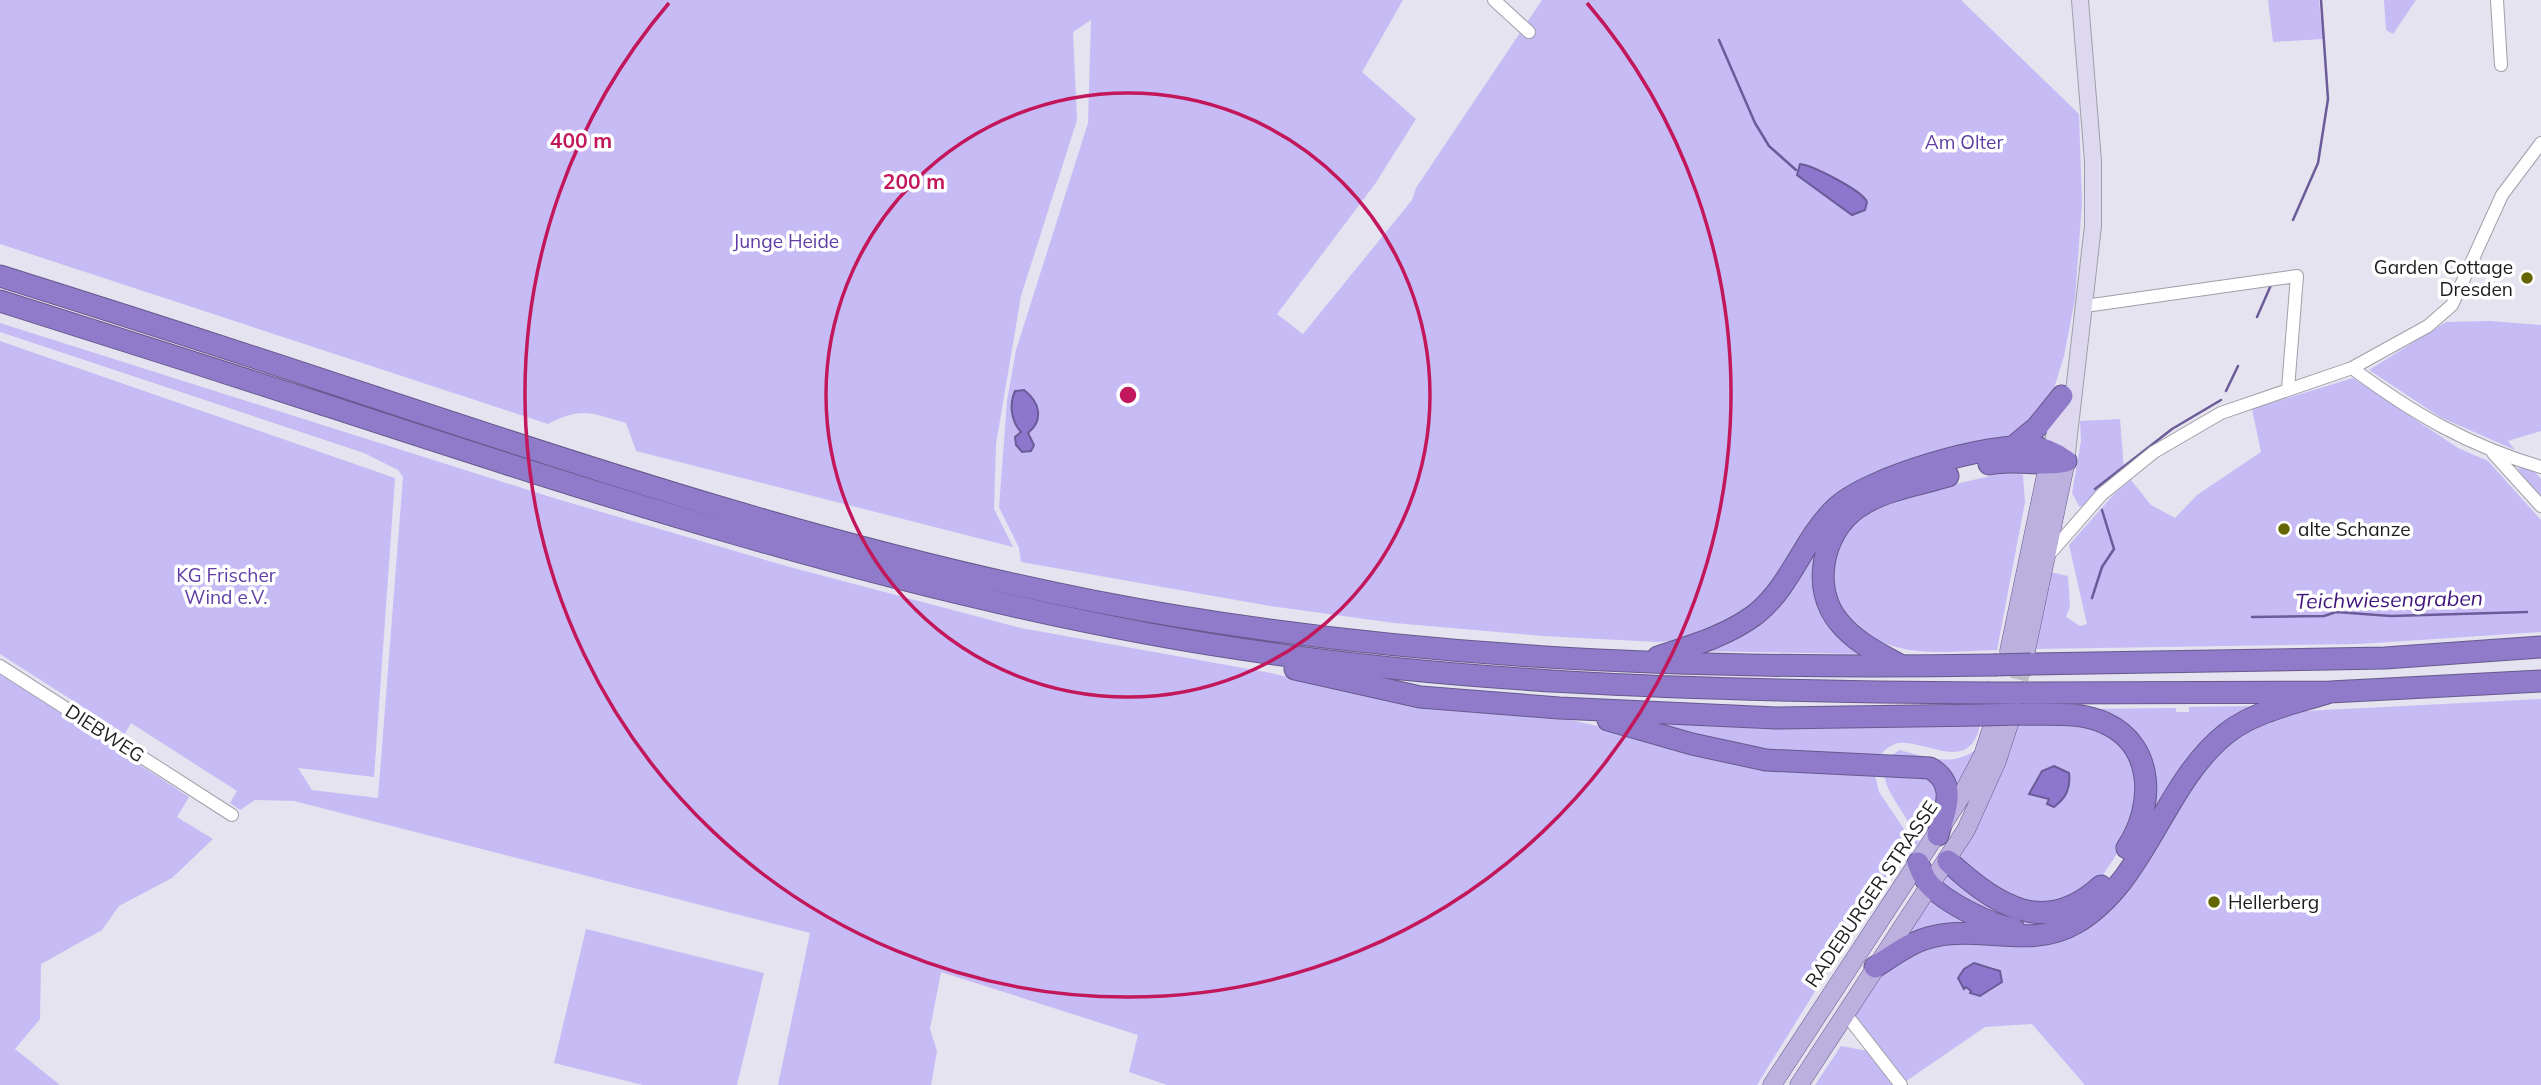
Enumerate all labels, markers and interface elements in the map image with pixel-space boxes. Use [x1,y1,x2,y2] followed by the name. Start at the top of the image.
[550,127,612,153] text: 400 m
[1925,130,2003,154] park label: Am Olter
[883,168,945,194] text: 200 m
[733,229,839,253] park label: Junge Heide
[2374,255,2513,301] place label: Garden Cottage Dresden
[2519,270,2535,286] marker: Garden Cottage Dresden
[1116,383,1140,407] centre of rings
[2298,517,2411,541] place label: alte Schanze
[2276,521,2292,537] marker: alte Schanze
[176,563,276,609] park label: KG Frischer Wind e.V.
[2295,584,2483,614] water label: Teichwiesengraben
[61,699,149,767] street label: DIEBWEG
[1800,796,1942,992] street label: RADEBURGER STRASSE
[2228,890,2319,914] place label: Hellerberg
[2206,894,2222,910] marker: Hellerberg

